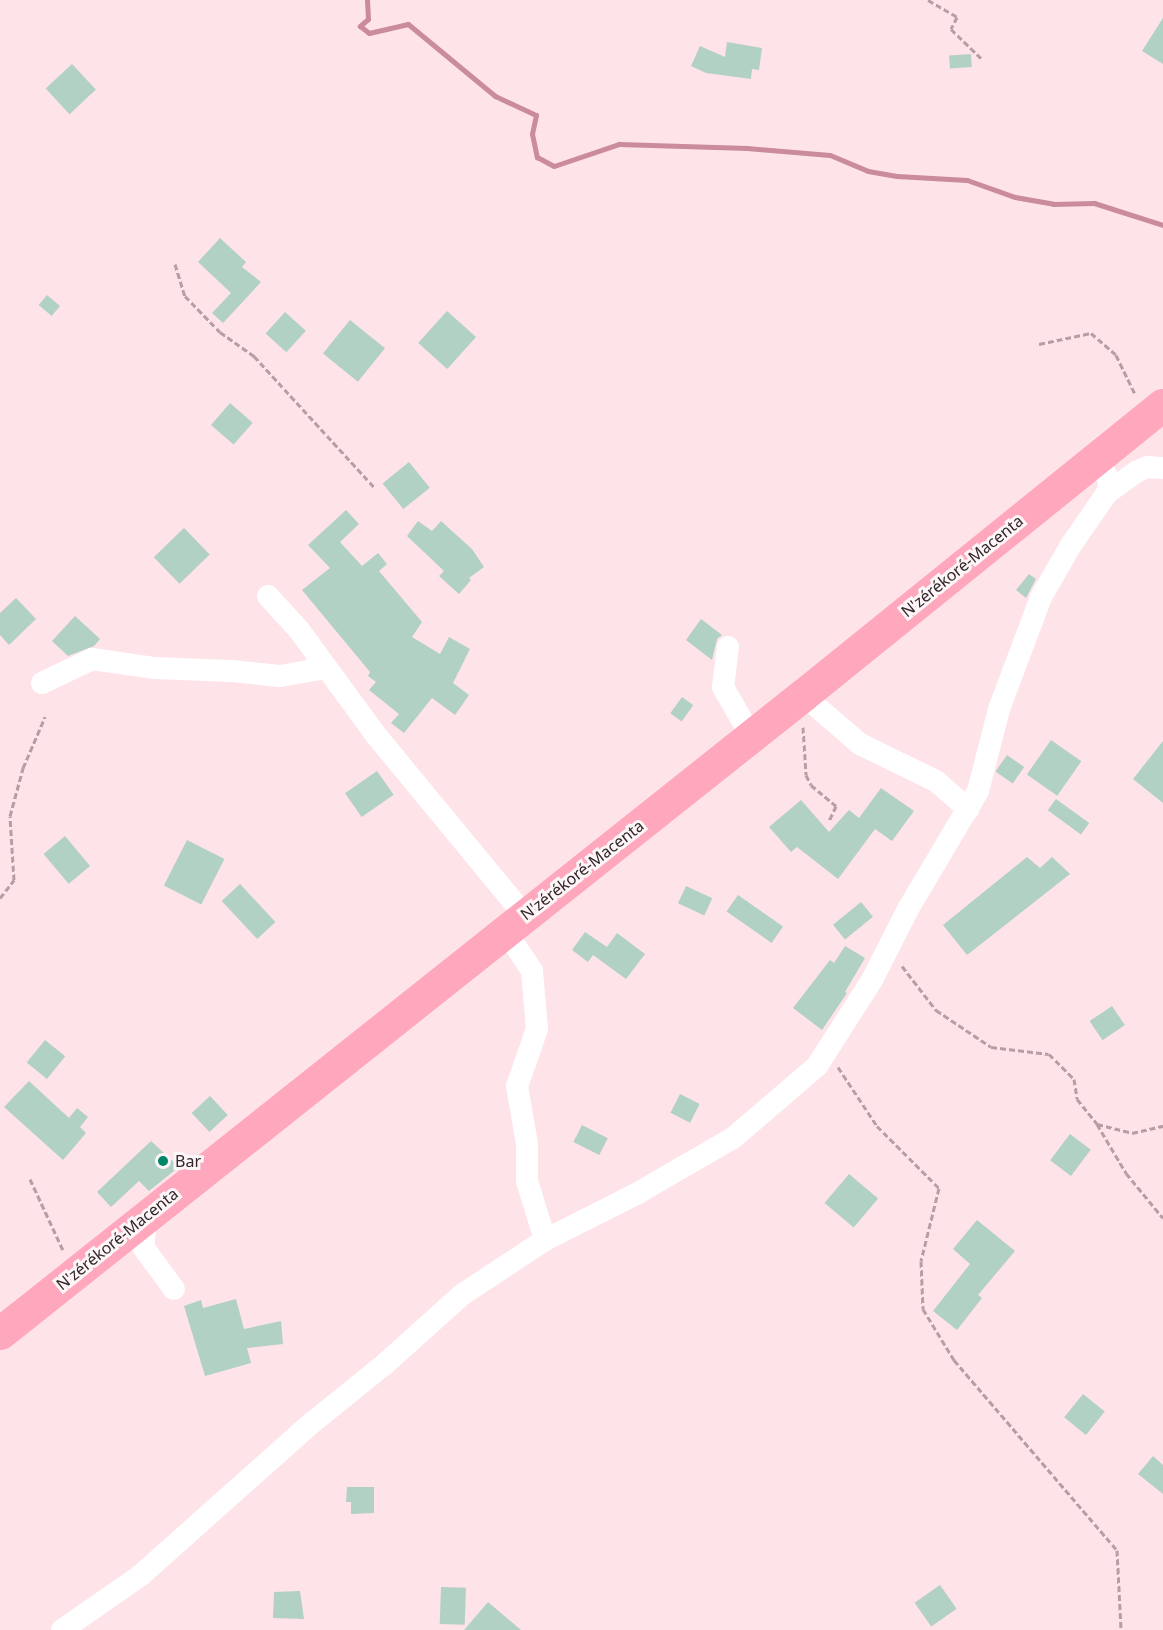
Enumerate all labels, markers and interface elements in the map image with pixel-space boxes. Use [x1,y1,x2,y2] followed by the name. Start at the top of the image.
[897,511,1027,621] street label: N'zérékoré-Macenta
[517,816,647,924] street label: N'zérékoré-Macenta
[175,1151,201,1171] place label: Bar
[156,1154,170,1168] marker: Bar
[52,1184,182,1294] street label: N'zérékoré-Macenta

